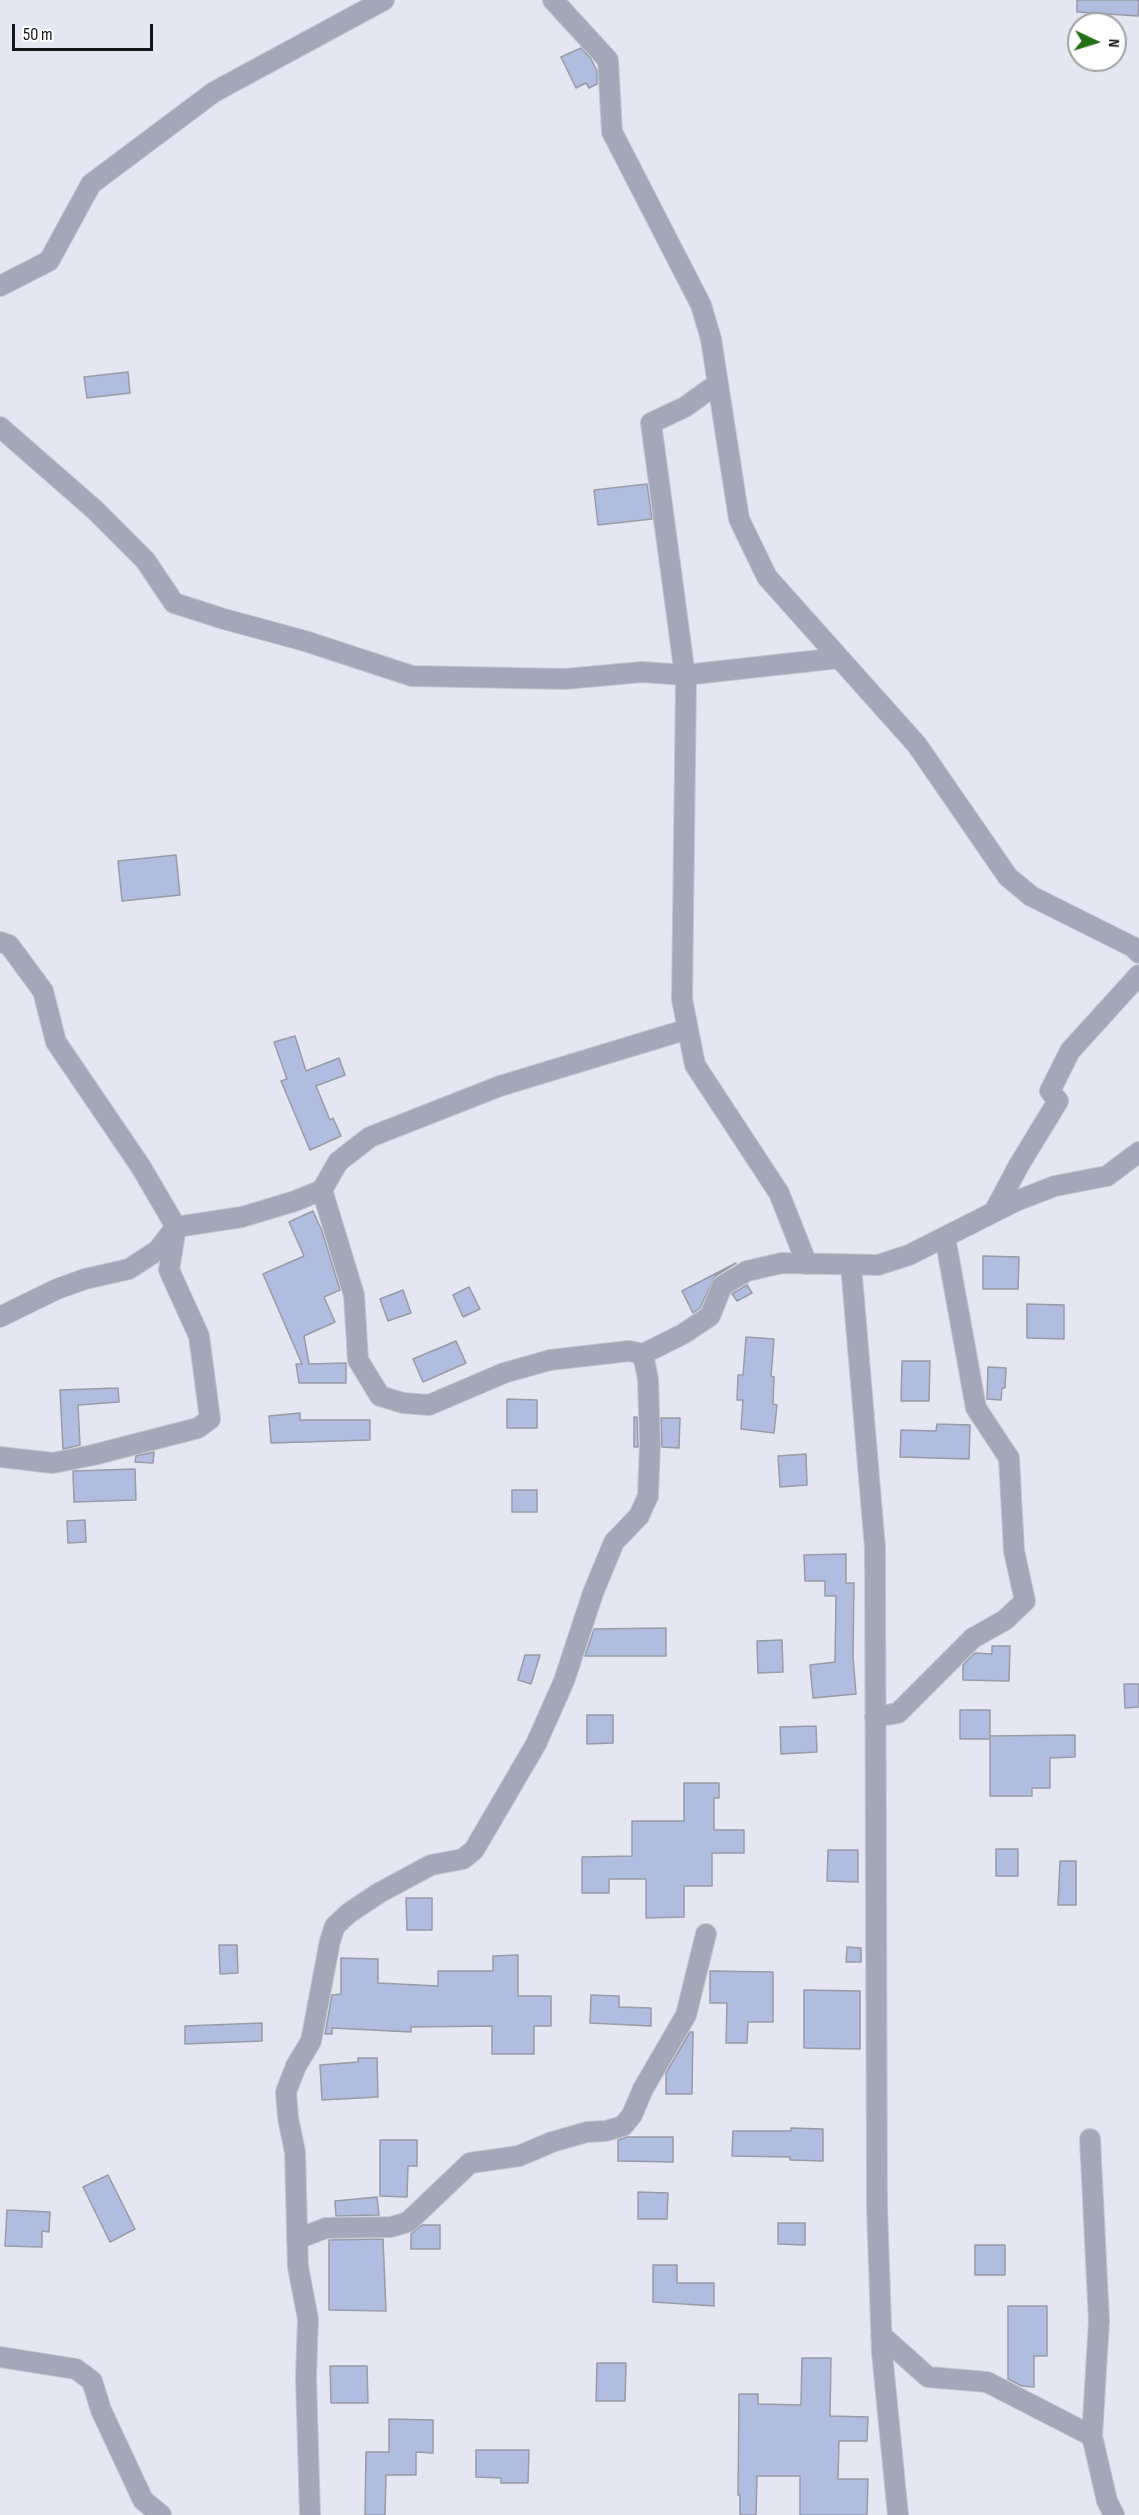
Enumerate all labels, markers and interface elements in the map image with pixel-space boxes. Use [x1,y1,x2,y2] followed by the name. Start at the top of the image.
[15,12,156,50] scale bar
[1067,12,1127,72] north arrow
[23,24,53,45] text: 50 m
[1104,38,1123,48] text: N

